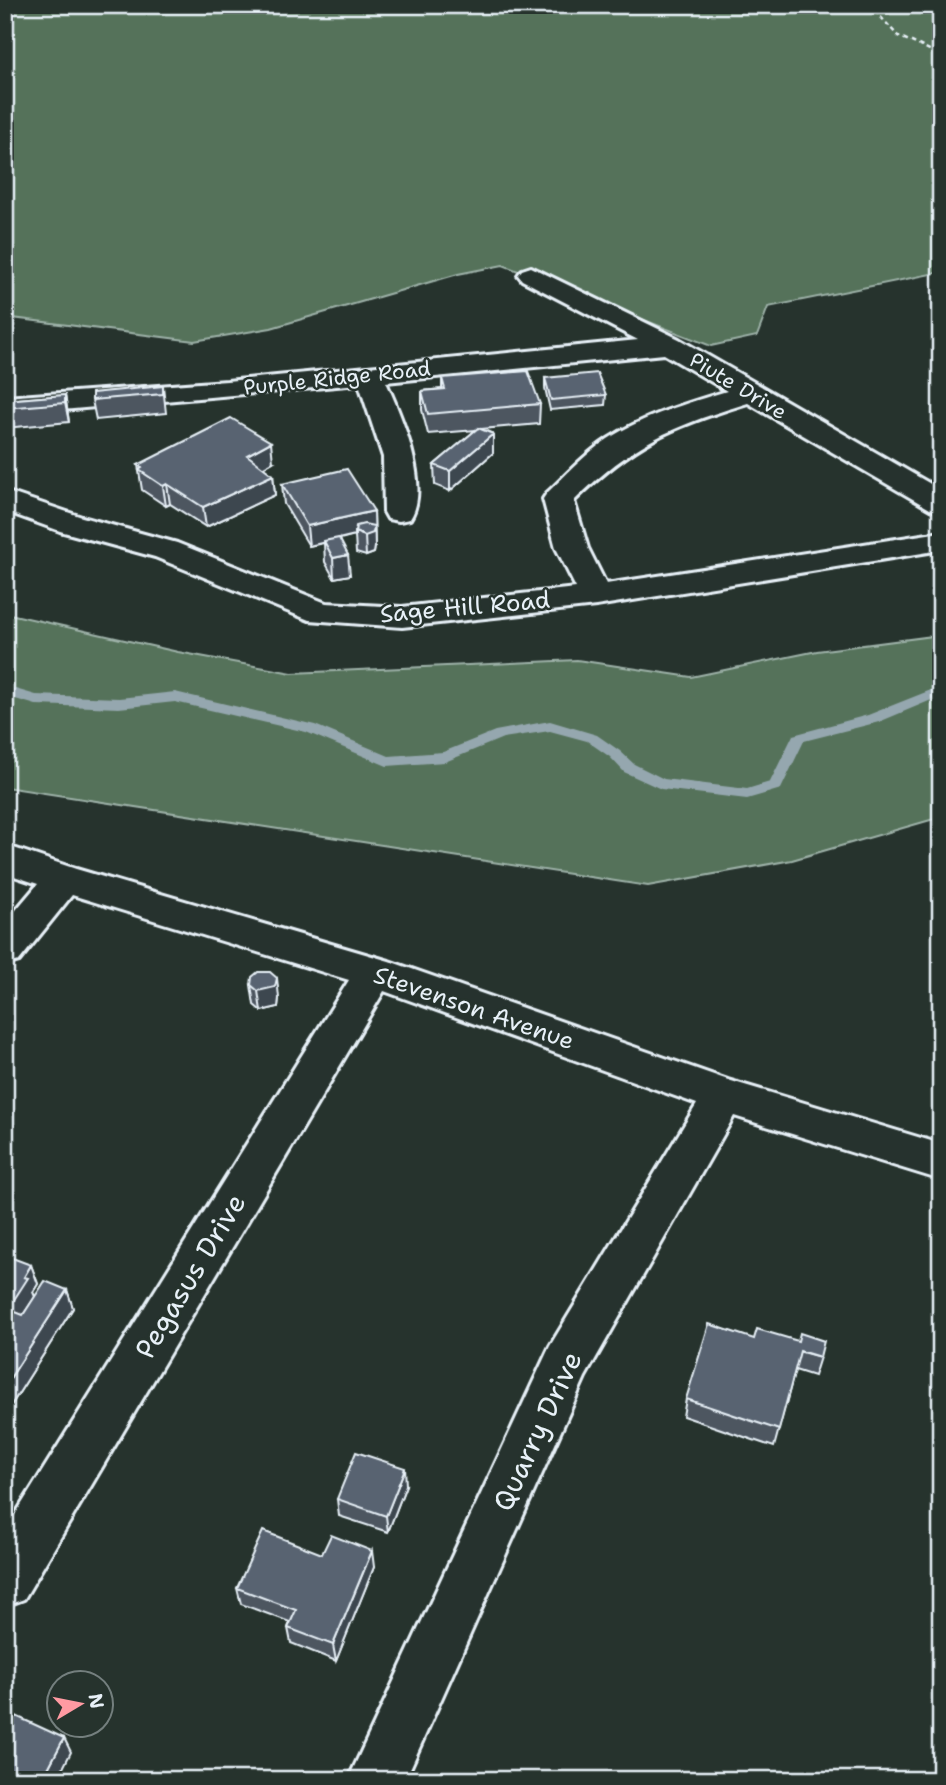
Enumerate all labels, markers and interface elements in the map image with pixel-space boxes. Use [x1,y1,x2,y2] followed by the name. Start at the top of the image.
[684,346,792,426] street label: Piute Drive
[242,354,432,402] street label: Purple Ridge Road
[379,584,551,630] street label: Sage Hill Road
[370,959,578,1057] street label: Stevenson Avenue
[126,1186,254,1366] street label: Pegasus Drive
[483,1345,591,1517] street label: Quarry Drive
[46,1670,116,1740] north arrow
[83,1692,110,1711] text: N

